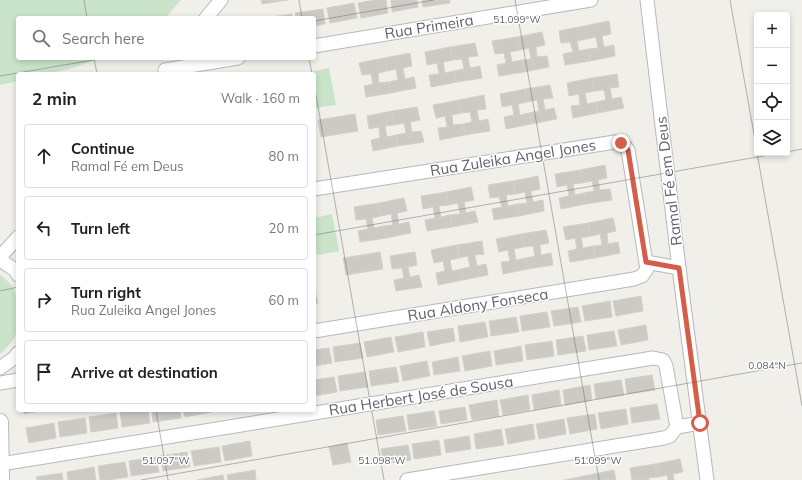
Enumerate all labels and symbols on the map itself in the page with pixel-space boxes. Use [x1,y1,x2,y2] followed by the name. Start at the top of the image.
[383,10,475,43] street label: Rua Primeira
[493,13,541,26] text: 51.099°W
[651,115,686,247] street label: Ramal Fé em Deus
[612,134,630,152] route end
[429,135,597,180] street label: Rua Zuleika Angel Jones
[406,284,550,325] street label: Rua Aldony Fonseca
[748,359,786,372] text: 0.084°N
[327,372,514,419] street label: Rua Herbert José de Sousa
[691,414,709,432] route start
[142,454,190,467] text: 51.097°W
[358,454,406,467] text: 51.098°W
[574,454,622,467] text: 51.099°W

